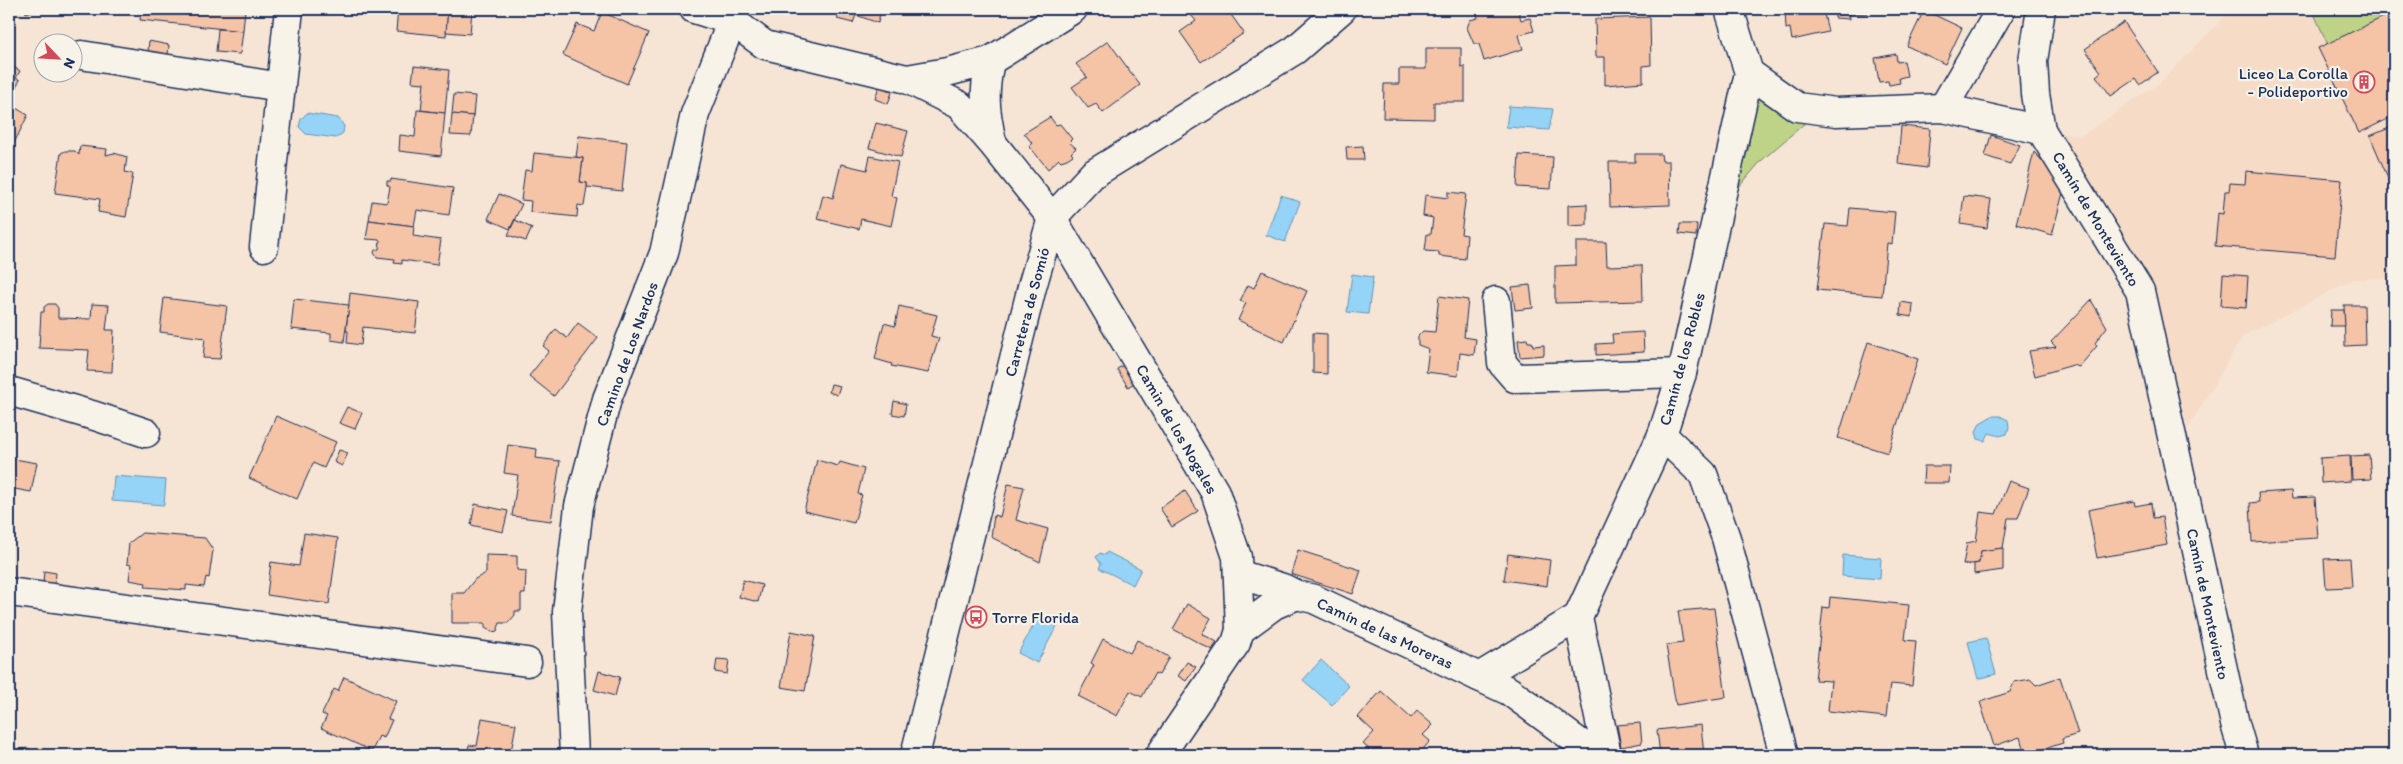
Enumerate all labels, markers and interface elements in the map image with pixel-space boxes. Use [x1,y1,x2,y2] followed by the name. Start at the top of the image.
[32,32,82,82] north arrow
[60,55,79,71] text: N
[2239,64,2349,101] place label: Liceo La Corolla - Polideportivo
[2352,70,2376,94] building icon: Liceo La Corolla - Polideportivo
[2048,148,2144,290] street label: Camín de Monteviento
[1001,245,1053,379] street label: Carretera de Somió
[592,279,662,429] street label: Camino de Los Nardos
[1655,290,1709,428] street label: Camín de los Robles
[1132,361,1222,497] street label: Camin de los Nogales
[2183,527,2233,681] street label: Camín de Monteviento
[1314,593,1456,673] street label: Camín de las Moreras
[964,605,988,629] bus stop icon: Torre Florida
[992,608,1079,627] place label: Torre Florida

